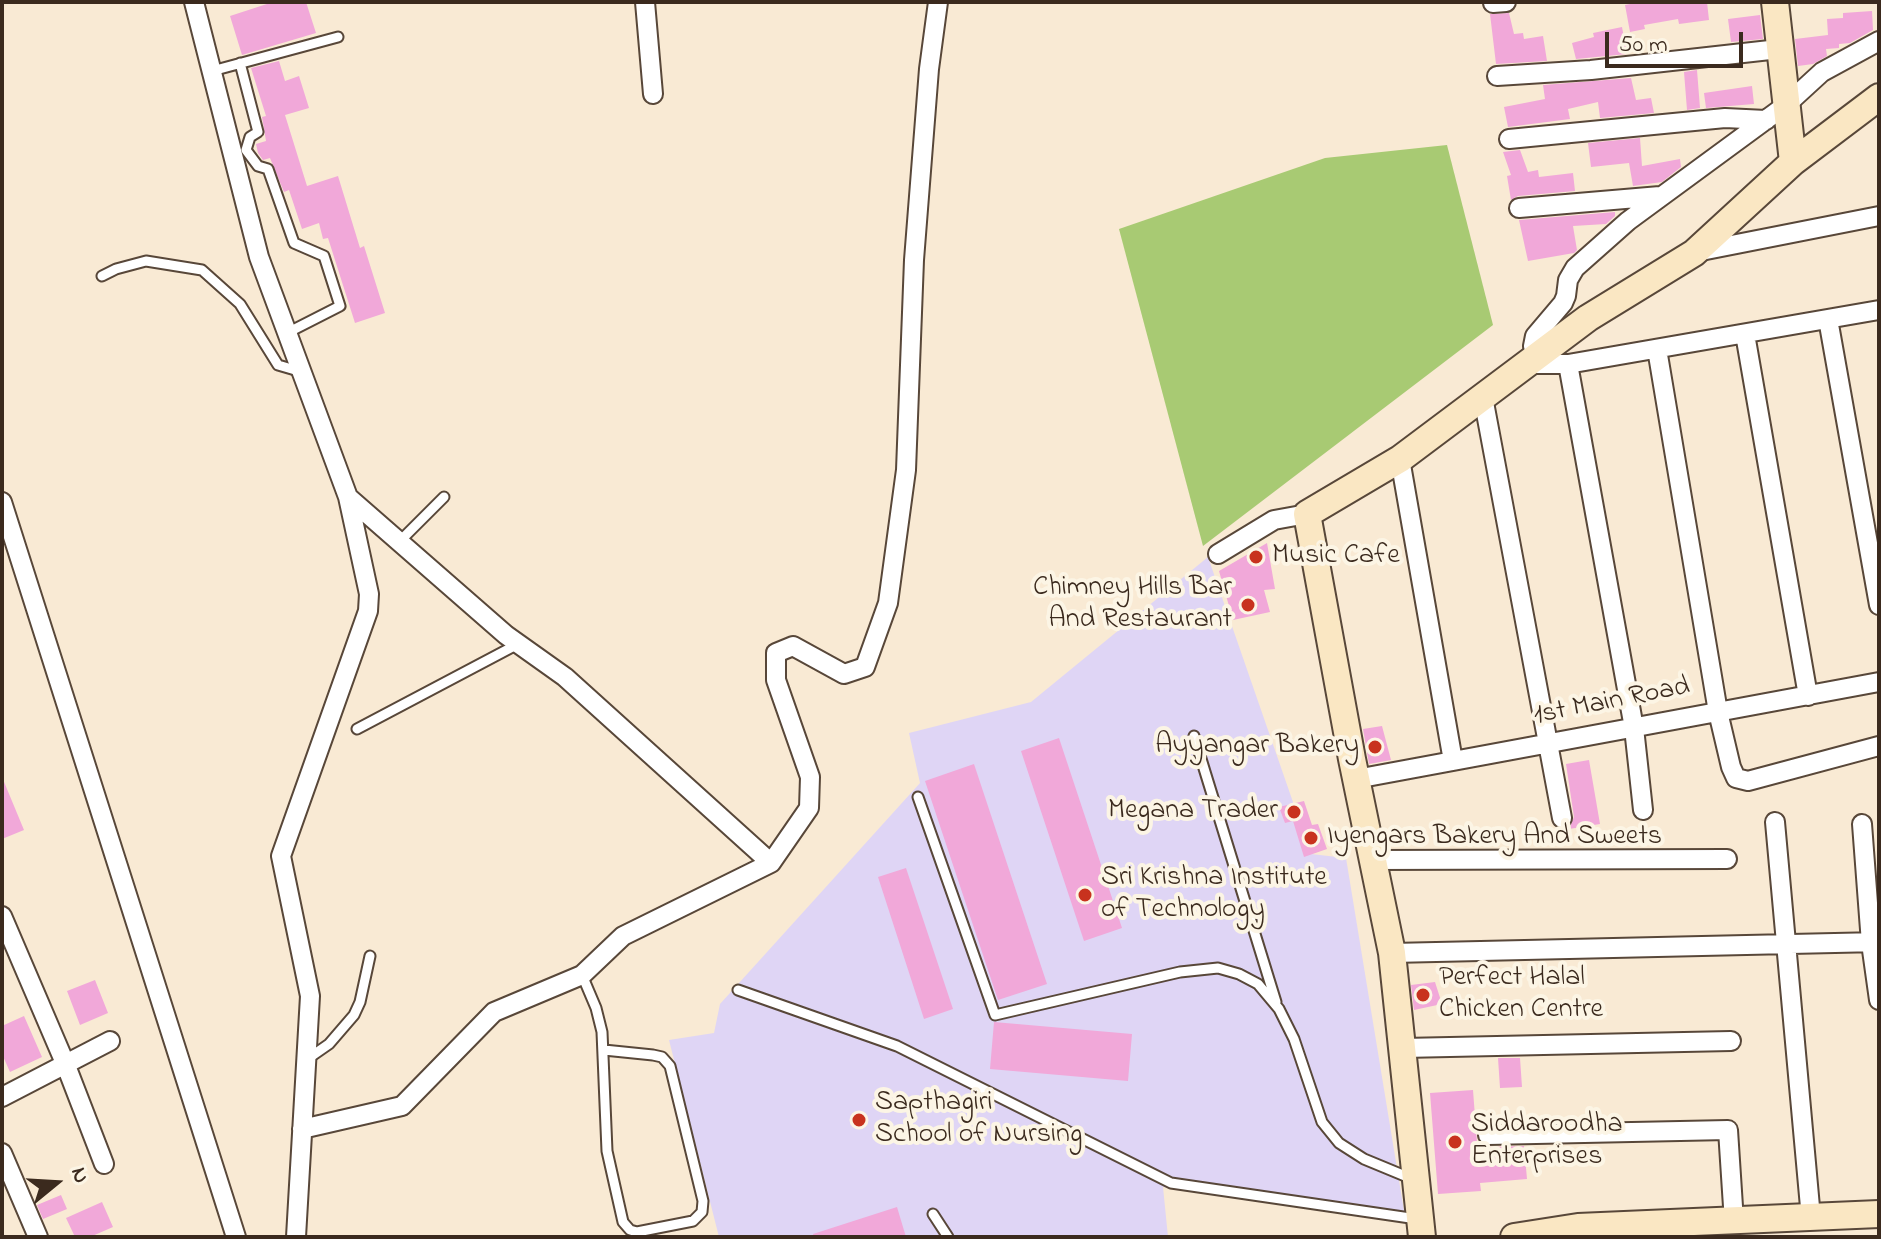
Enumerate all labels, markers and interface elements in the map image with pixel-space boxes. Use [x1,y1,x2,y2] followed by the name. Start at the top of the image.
[1609,16,1747,66] scale bar
[1619,28,1668,63] text: 50 m
[1272,540,1400,574] place label: Music Cafe
[1247,548,1265,566] marker: Music Cafe
[1033,572,1232,638] place label: Chimney Hills Bar And Restaurant
[1239,596,1257,614] marker: Chimney Hills Bar And Restaurant
[1531,671,1693,735] street label: 1st Main Road
[1155,730,1359,764] place label: Ayyangar Bakery
[1366,738,1384,756] marker: Ayyangar Bakery
[1108,795,1278,829] place label: Megana Trader
[1285,803,1303,821] marker: Megana Trader
[1327,821,1662,855] place label: Iyengars Bakery And Sweets
[1302,829,1320,847] marker: Iyengars Bakery And Sweets
[1101,862,1327,928] place label: Sri Krishna Institute of Technology
[1076,886,1094,904] marker: Sri Krishna Institute of Technology
[1439,962,1603,1028] place label: Perfect Halal Chicken Centre
[1414,986,1432,1004] marker: Perfect Halal Chicken Centre
[875,1087,1082,1153] place label: Sapthagiri School of Nursing
[1471,1109,1623,1175] place label: Siddaroodha Enterprises
[850,1111,868,1129] marker: Sapthagiri School of Nursing
[1446,1133,1464,1151] marker: Siddaroodha Enterprises
[16,1143,96,1223] north arrow
[61,1164,96,1188] text: N

